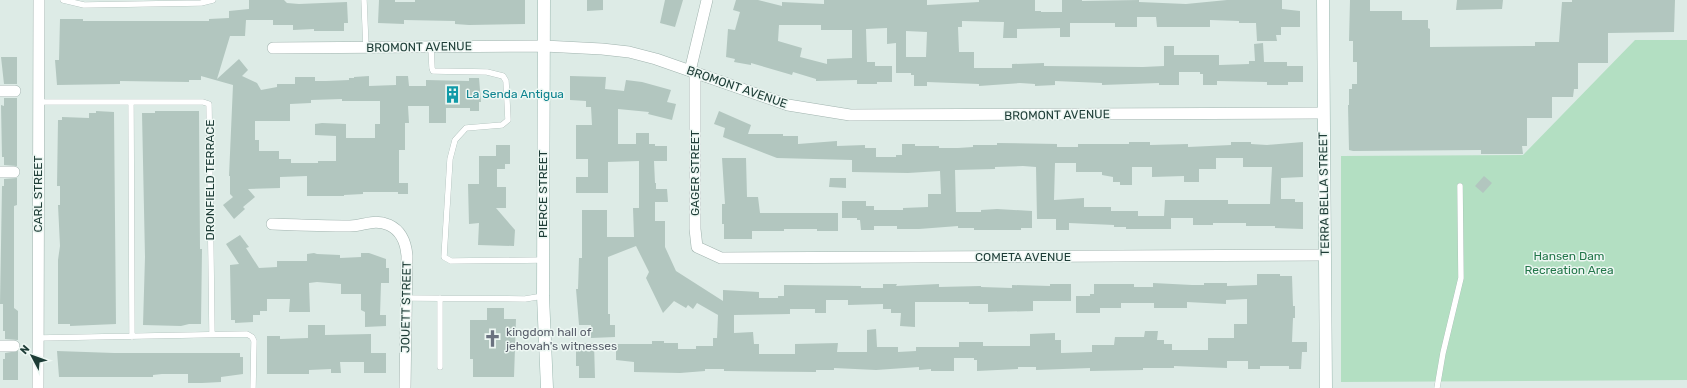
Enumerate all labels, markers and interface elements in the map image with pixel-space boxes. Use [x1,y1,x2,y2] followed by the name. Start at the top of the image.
[366,39,472,55] street label: BROMONT AVENUE
[685,63,789,111] street label: BROMONT AVENUE
[443,84,463,104] building icon: La Senda Antigua
[466,87,564,101] place label: La Senda Antigua
[1004,107,1110,123] street label: BROMONT AVENUE
[203,120,217,240] street label: DRONFIELD TERRACE
[688,130,702,216] street label: GAGER STREET
[1316,132,1332,256] street label: TERRA BELLA STREET
[536,150,550,238] street label: PIERCE STREET
[31,156,45,232] street label: CARL STREET
[1524,249,1614,277] park label: Hansen Dam Recreation Area
[975,250,1071,264] street label: COMETA AVENUE
[398,261,414,353] street label: JOUETT STREET
[505,325,617,353] place label: kingdom hall of jehovah's witnesses
[483,329,503,349] church icon: kingdom hall of jehovah's witnesses
[12,336,52,376] north arrow
[17,342,32,357] text: N

